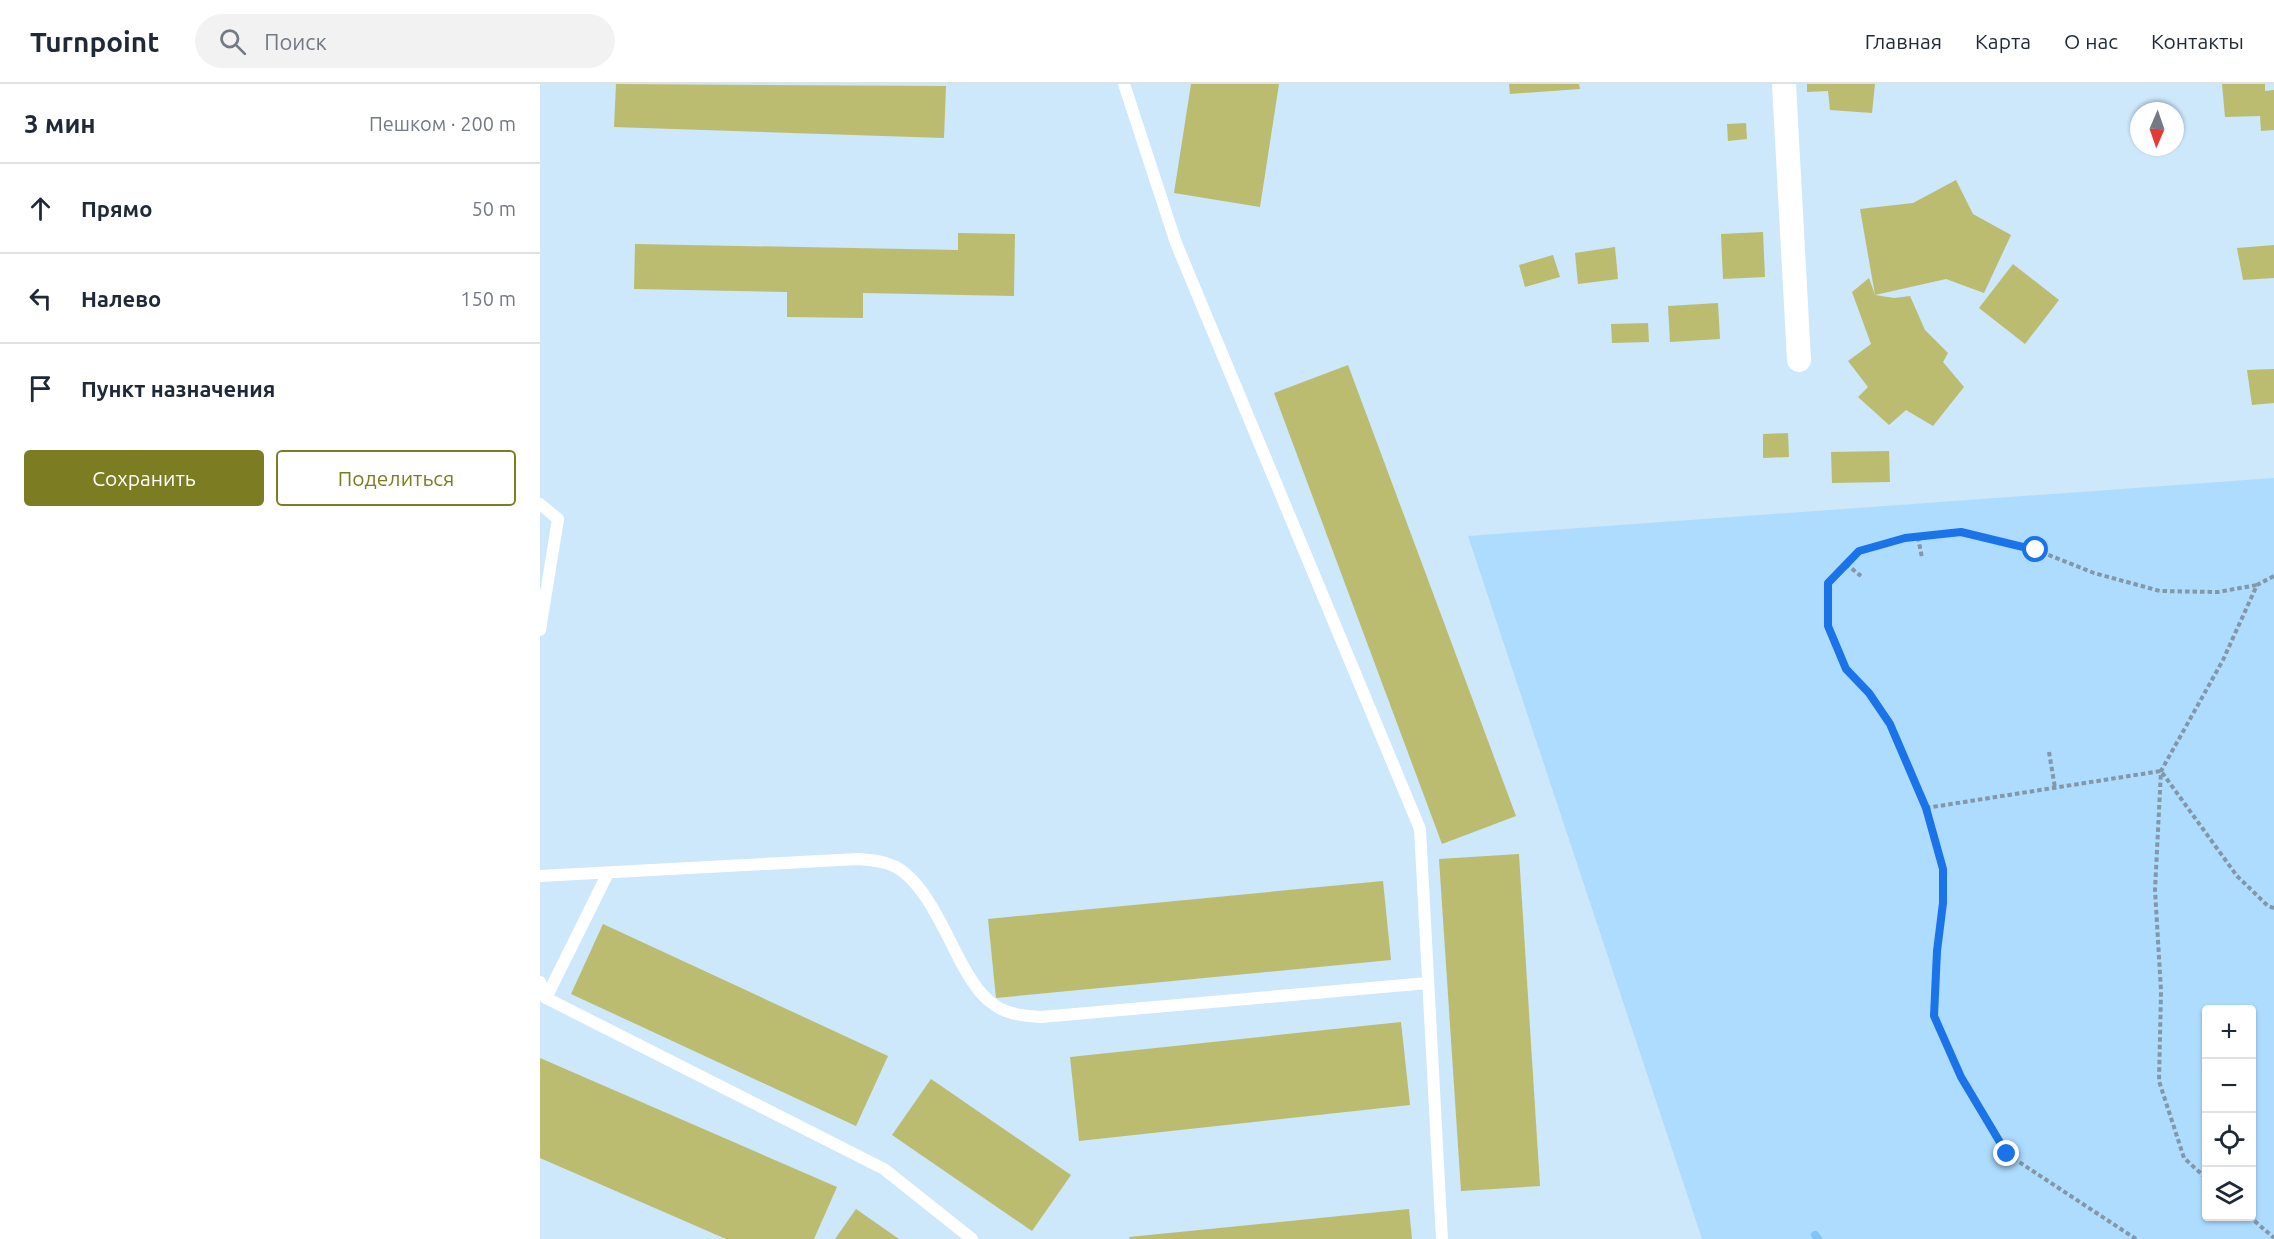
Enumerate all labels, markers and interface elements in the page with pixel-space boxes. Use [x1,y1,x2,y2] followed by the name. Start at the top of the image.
[195,14,615,68] search box
[216,25,249,58] icon: search
[30,26,159,57] text: Turnpoint
[264,29,327,54] text: Поиск
[1865,29,1942,53] text: Главная
[1975,29,2031,53] text: Карта
[2064,29,2118,53] text: О нас
[2151,29,2244,53] text: Контакты
[2130,102,2184,156] north arrow
[24,109,96,138] text: 3 мин
[369,112,516,135] text: Пешком · 200 m
[24,192,57,225] icon: ahead
[81,196,152,221] text: Прямо
[472,197,516,220] text: 50 m
[24,282,57,315] icon: left
[81,286,161,311] text: Налево
[460,287,516,310] text: 150 m
[24,372,57,405] icon: arrive
[81,376,275,401] text: Пункт назначения
[24,450,264,506] button: Сохранить
[276,450,516,506] button: Поделиться
[2022,536,2048,562] route start
[2202,1005,2256,1221] map controls
[2202,1005,2256,1059] button: +
[2202,1059,2256,1113] button: −
[2202,1113,2256,1167] button: locate
[1993,1140,2019,1166] route end
[2202,1167,2256,1221] button: layers

